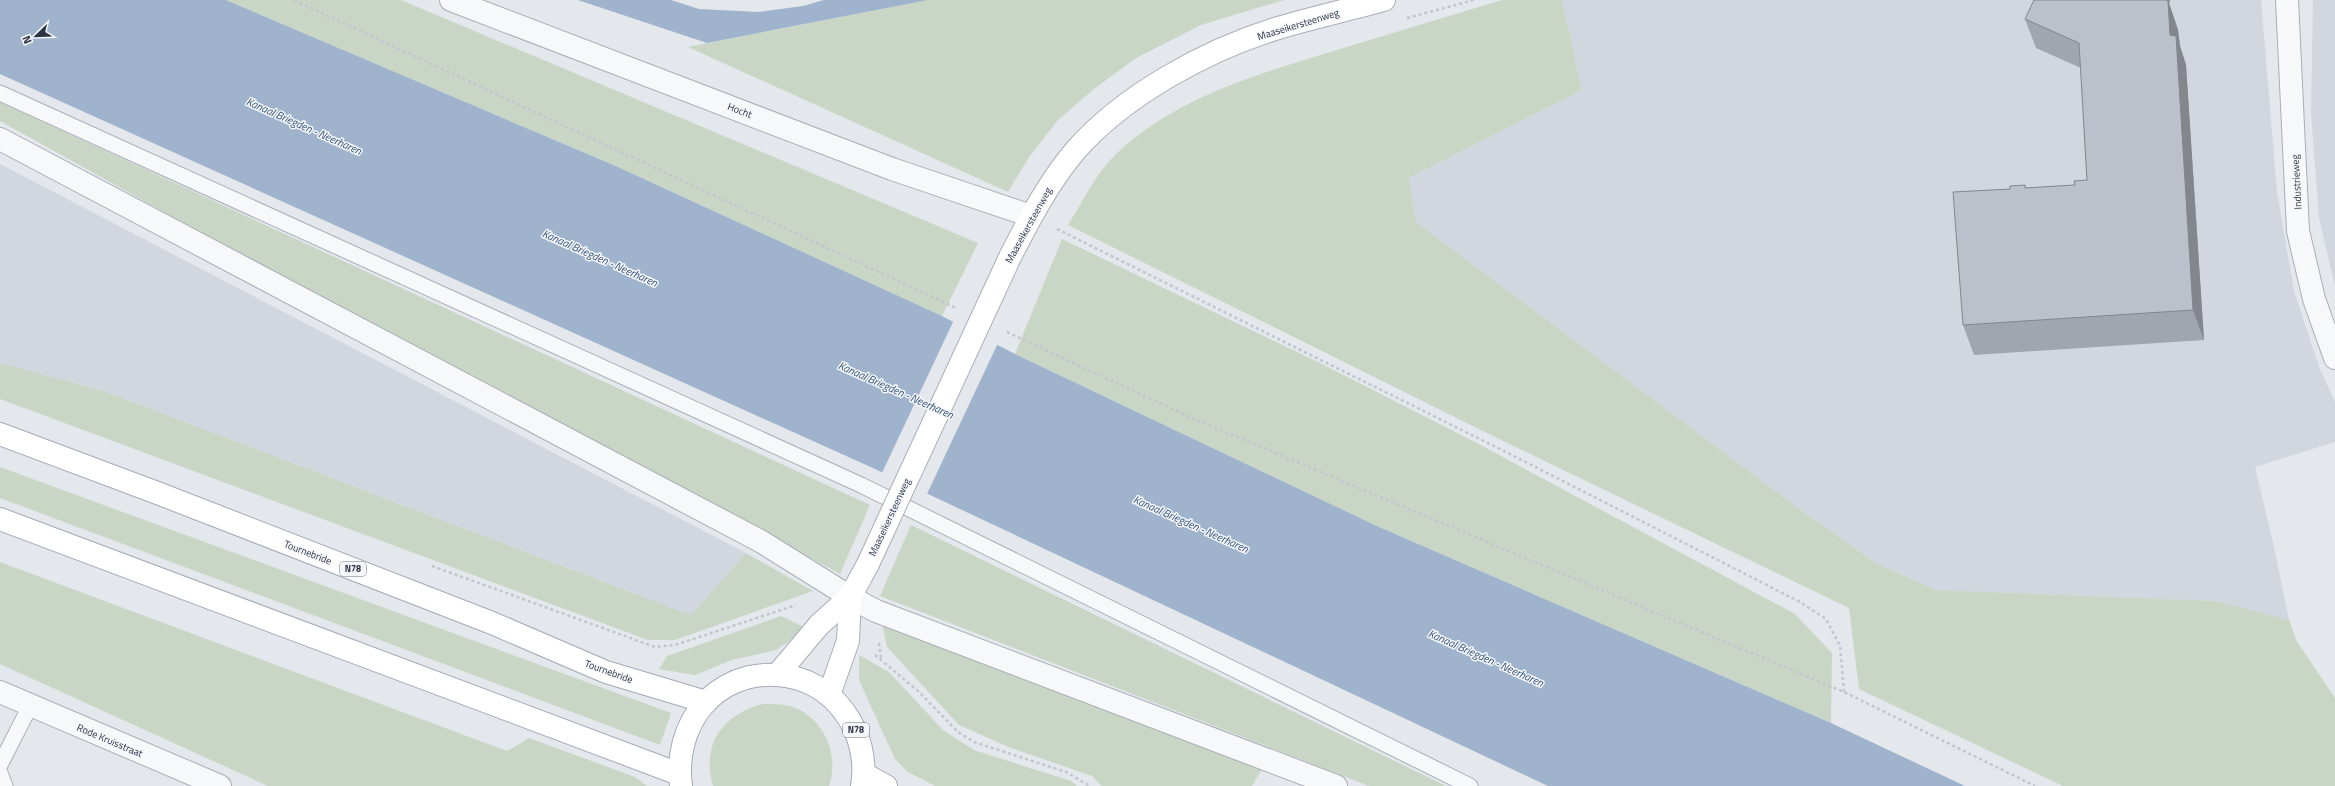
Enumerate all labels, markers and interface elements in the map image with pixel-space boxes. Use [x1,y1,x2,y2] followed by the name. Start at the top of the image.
[1255,5,1341,44] street label: Maaseikersteenweg
[16,16,56,56] north arrow
[18,33,36,47] text: N
[244,93,365,159] water label: Kanaal Briegden - Neerharen
[725,99,755,122] street label: Hocht
[2288,154,2305,210] street label: Industrieweg
[1001,185,1056,266] street label: Maaseikersteenweg
[540,225,661,291] water label: Kanaal Briegden - Neerharen
[836,357,957,423] water label: Kanaal Briegden - Neerharen
[865,476,914,559] street label: Maaseikersteenweg
[1131,491,1252,557] water label: Kanaal Briegden - Neerharen
[282,536,334,568] street label: Tournebride
[340,562,366,576] road number: N78
[1426,625,1547,691] water label: Kanaal Briegden - Neerharen
[583,656,635,687] street label: Tournebride
[75,720,146,761] street label: Rode Kruisstraat
[843,723,869,737] road number: N78

